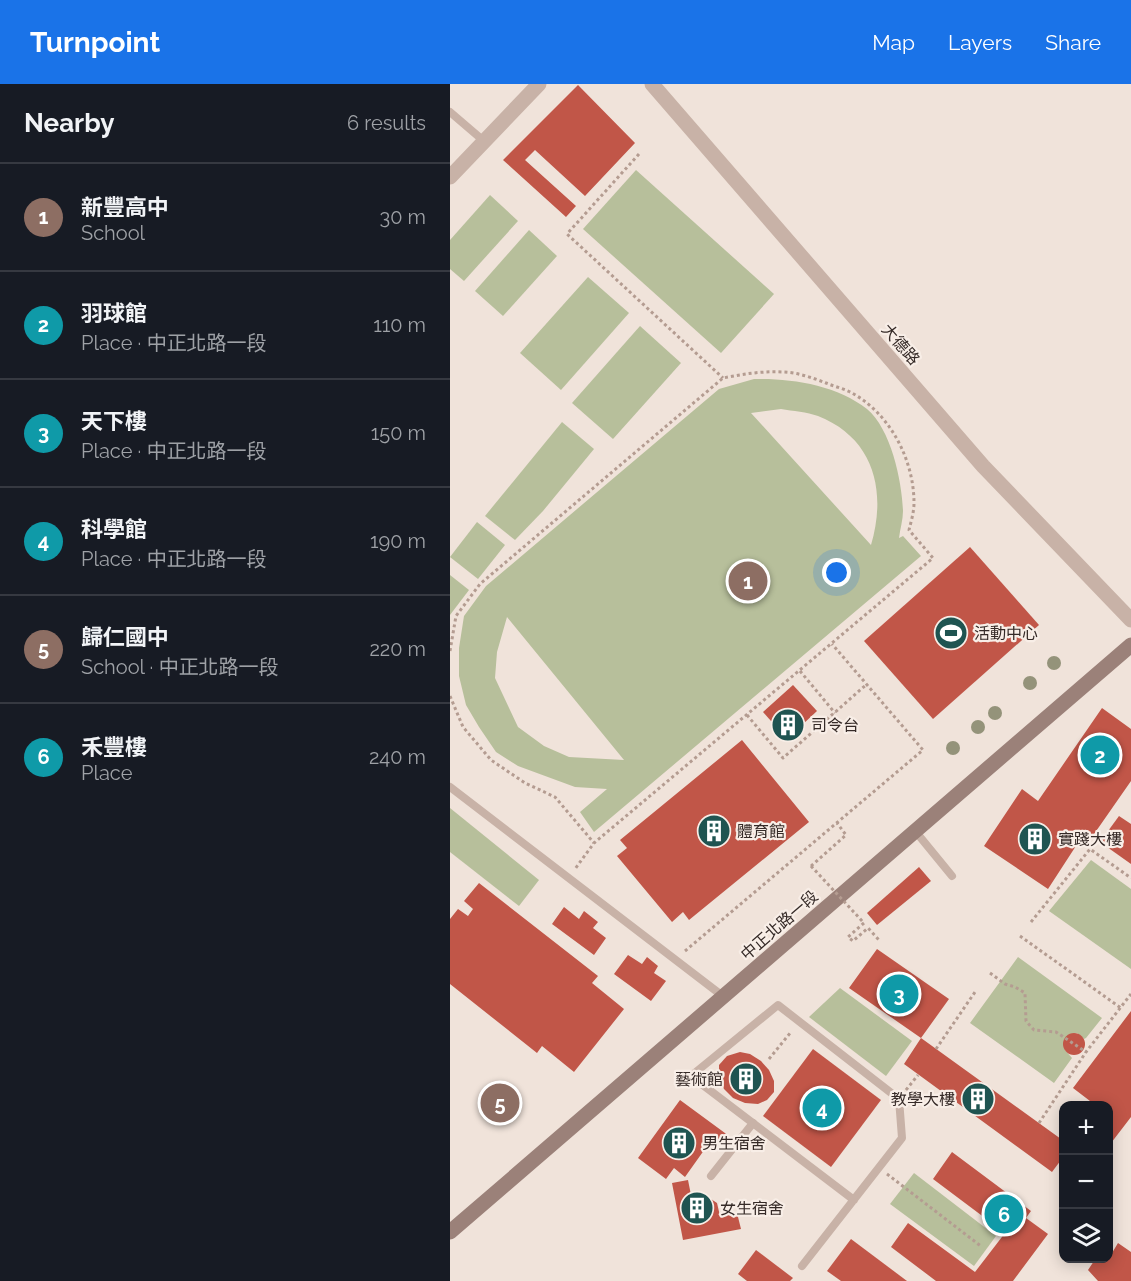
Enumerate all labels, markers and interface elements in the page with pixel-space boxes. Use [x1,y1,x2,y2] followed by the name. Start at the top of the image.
[30,26,160,59] text: Turnpoint
[872,30,915,55] text: Map
[948,30,1012,55] text: Layers
[1045,30,1101,55] text: Share
[24,108,114,138] text: Nearby
[347,111,426,135] text: 6 results
[81,194,169,220] text: 新豐高中
[39,205,48,229] text: 1
[380,205,426,229] text: 30 m
[81,221,145,245] text: School
[81,300,147,326] text: 羽球館
[38,313,49,337] text: 2
[373,313,426,337] text: 110 m
[878,320,924,369] street label: 大德路
[81,331,266,355] text: Place · 中正北路一段
[81,408,147,434] text: 天下樓
[38,421,49,445] text: 3
[371,421,426,445] text: 150 m
[81,439,266,463] text: Place · 中正北路一段
[81,516,147,542] text: 科學館
[38,529,49,553] text: 4
[370,529,426,553] text: 190 m
[81,547,266,571] text: Place · 中正北路一段
[728,558,768,604] pin: 1
[822,558,851,587] your location
[933,615,969,651] sports icon: 活動中心
[81,624,169,650] text: 歸仁國中
[974,624,1038,643] place label: 活動中心
[38,637,49,661] text: 5
[369,637,426,661] text: 220 m
[81,655,278,679] text: School · 中正北路一段
[770,707,806,743] building icon: 司令台
[811,716,859,735] place label: 司令台
[1080,732,1120,778] pin: 2
[81,734,147,760] text: 禾豐樓
[37,745,50,769] text: 6
[369,745,426,769] text: 240 m
[81,761,132,785] text: Place
[696,813,732,849] building icon: 體育館
[1017,821,1053,857] building icon: 實踐大樓
[737,822,785,841] place label: 體育館
[1058,830,1122,849] place label: 實踐大樓
[737,887,822,964] street label: 中正北路一段
[880,972,918,1016] pin: 3
[728,1061,764,1097] building icon: 藝術館
[675,1070,723,1089] place label: 藝術館
[481,1080,520,1126] pin: 5
[960,1081,996,1117] building icon: 教學大樓
[802,1086,842,1130] pin: 4
[891,1090,955,1109] place label: 教學大樓
[1059,1101,1113,1263] map controls
[1059,1101,1113,1155] button: +
[661,1125,697,1161] building icon: 男生宿舍
[702,1134,766,1153] place label: 男生宿舍
[1059,1155,1113,1209] button: −
[679,1190,715,1226] building icon: 女生宿舍
[984,1192,1024,1236] pin: 6
[720,1199,784,1218] place label: 女生宿舍
[1059,1209,1113,1263] button: layers

